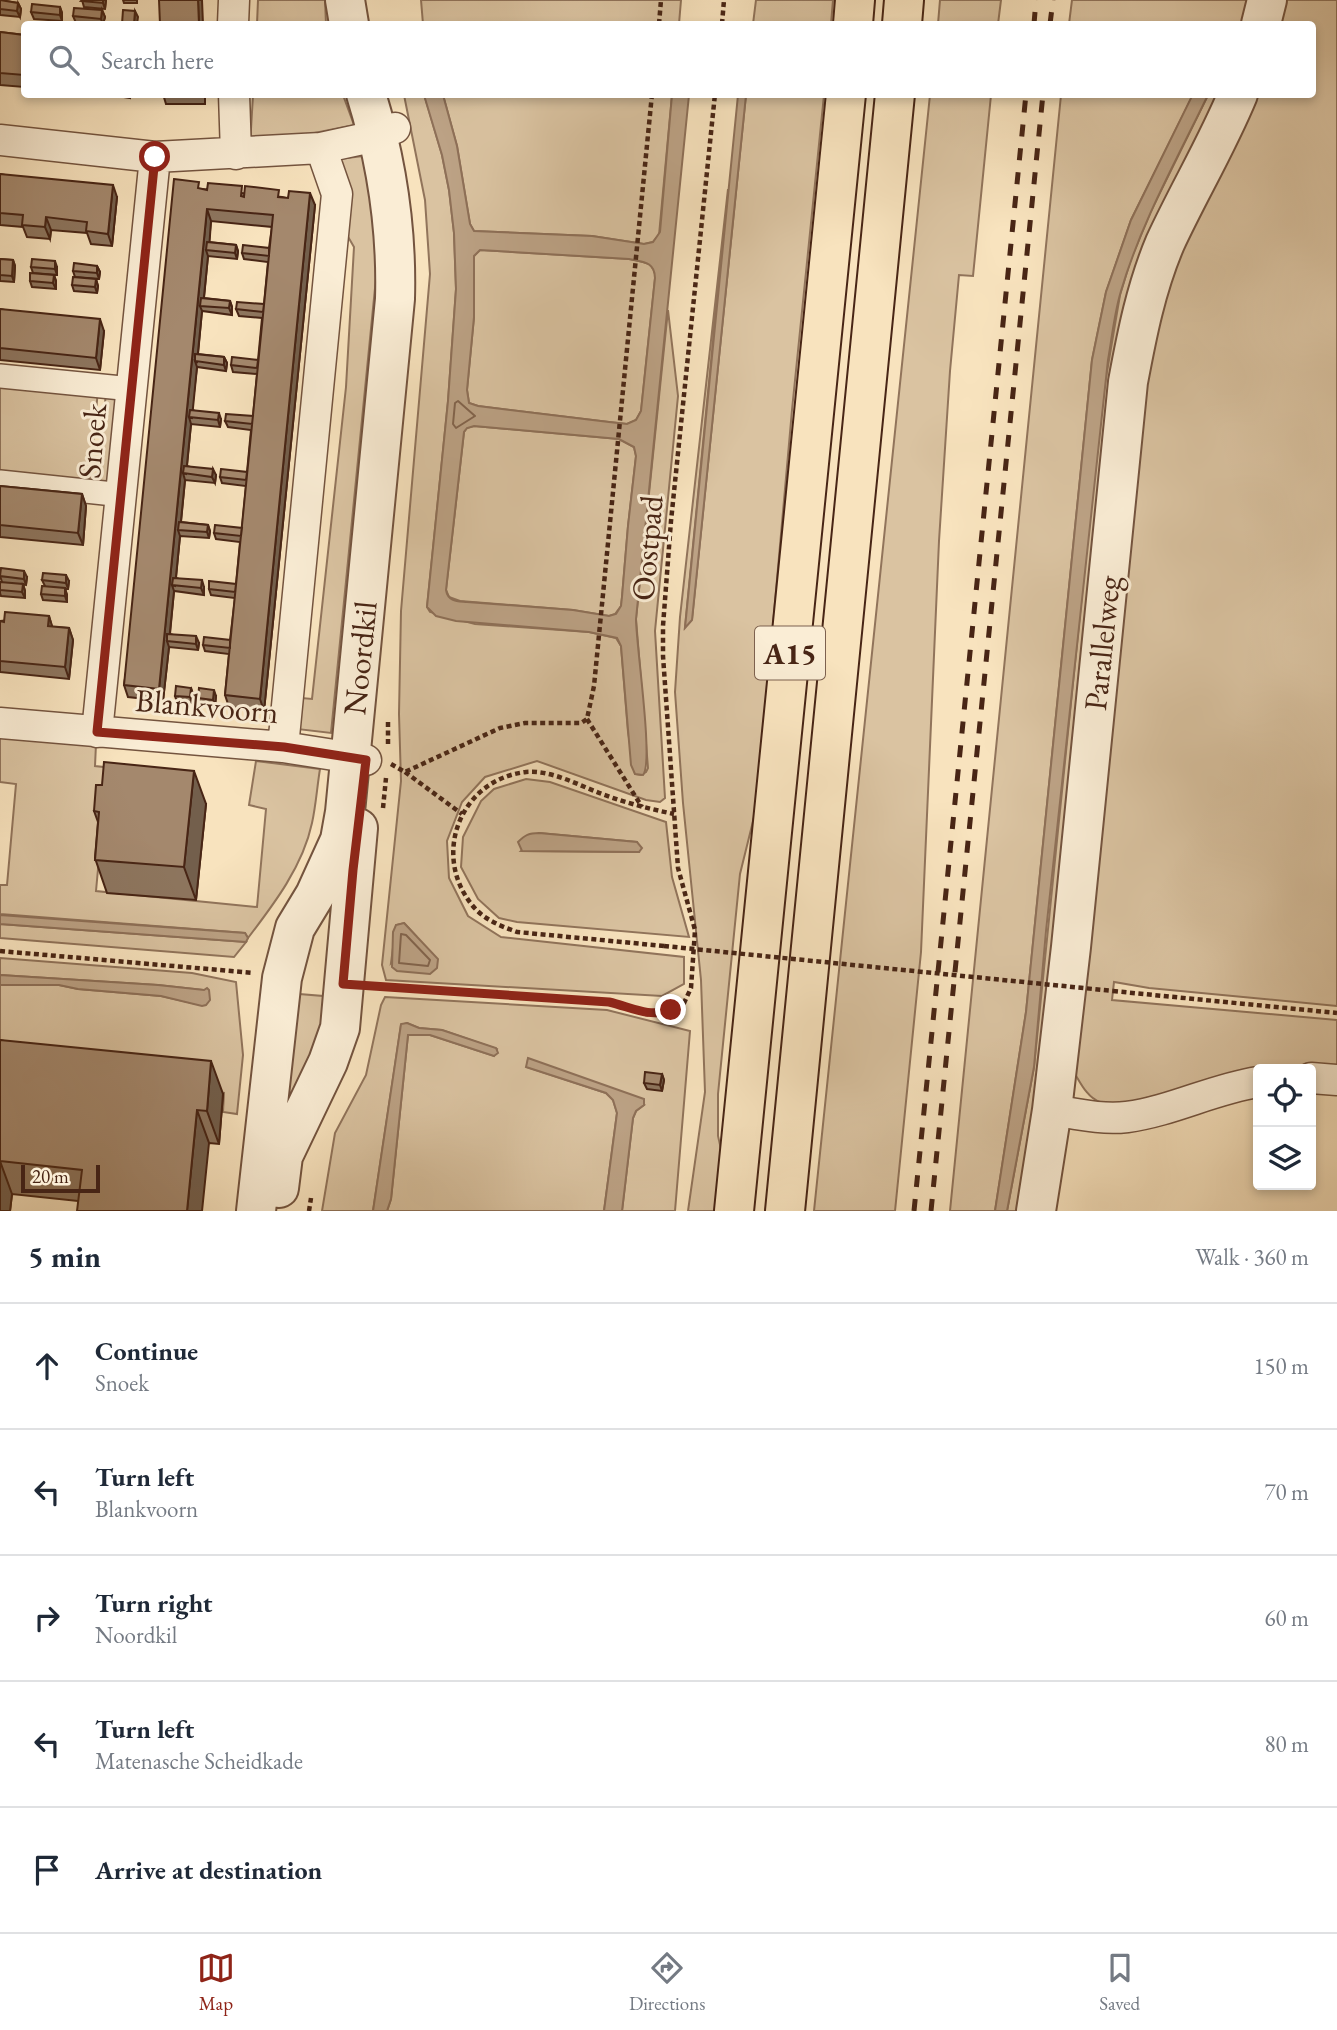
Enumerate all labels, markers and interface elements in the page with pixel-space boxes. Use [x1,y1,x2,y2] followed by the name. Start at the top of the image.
[21,21,1316,98] search box
[45,41,83,79] icon: search
[101,43,214,77] text: Search here
[139,141,170,172] route start
[68,401,116,480] street label: Snoek
[621,493,673,602] street label: Oostpad
[1074,572,1130,712] street label: Parallelweg
[333,599,387,717] street label: Noordkil
[755,626,825,680] road number: A15
[134,679,280,733] street label: Blankvoorn
[655,994,686,1025] route end
[1253,1064,1316,1190] map controls
[1253,1064,1316,1127] button: locate
[1253,1127,1316,1190] button: layers
[21,1162,100,1194] scale bar
[32,1164,69,1189] text: 20 m
[28,1237,101,1276] text: 5 min
[1195,1242,1309,1272] text: Walk · 360 m
[95,1334,198,1368] text: Continue
[28,1347,66,1385] icon: ahead
[1253,1351,1309,1381] text: 150 m
[95,1368,149,1398] text: Snoek
[95,1460,194,1494] text: Turn left
[28,1473,66,1511] icon: left
[1264,1477,1309,1507] text: 70 m
[95,1494,198,1524] text: Blankvoorn
[95,1586,213,1620] text: Turn right
[28,1599,66,1637] icon: right
[1264,1603,1309,1633] text: 60 m
[95,1620,177,1650] text: Noordkil
[95,1712,194,1746] text: Turn left
[28,1725,66,1763] icon: left
[1264,1729,1309,1759] text: 80 m
[95,1746,303,1776] text: Matenasche Scheidkade
[28,1851,66,1889] icon: arrive
[95,1853,322,1887] text: Arrive at destination
[197,1949,235,2016] tab: Map
[629,1949,705,2016] tab: Directions
[1099,1949,1140,2016] tab: Saved

